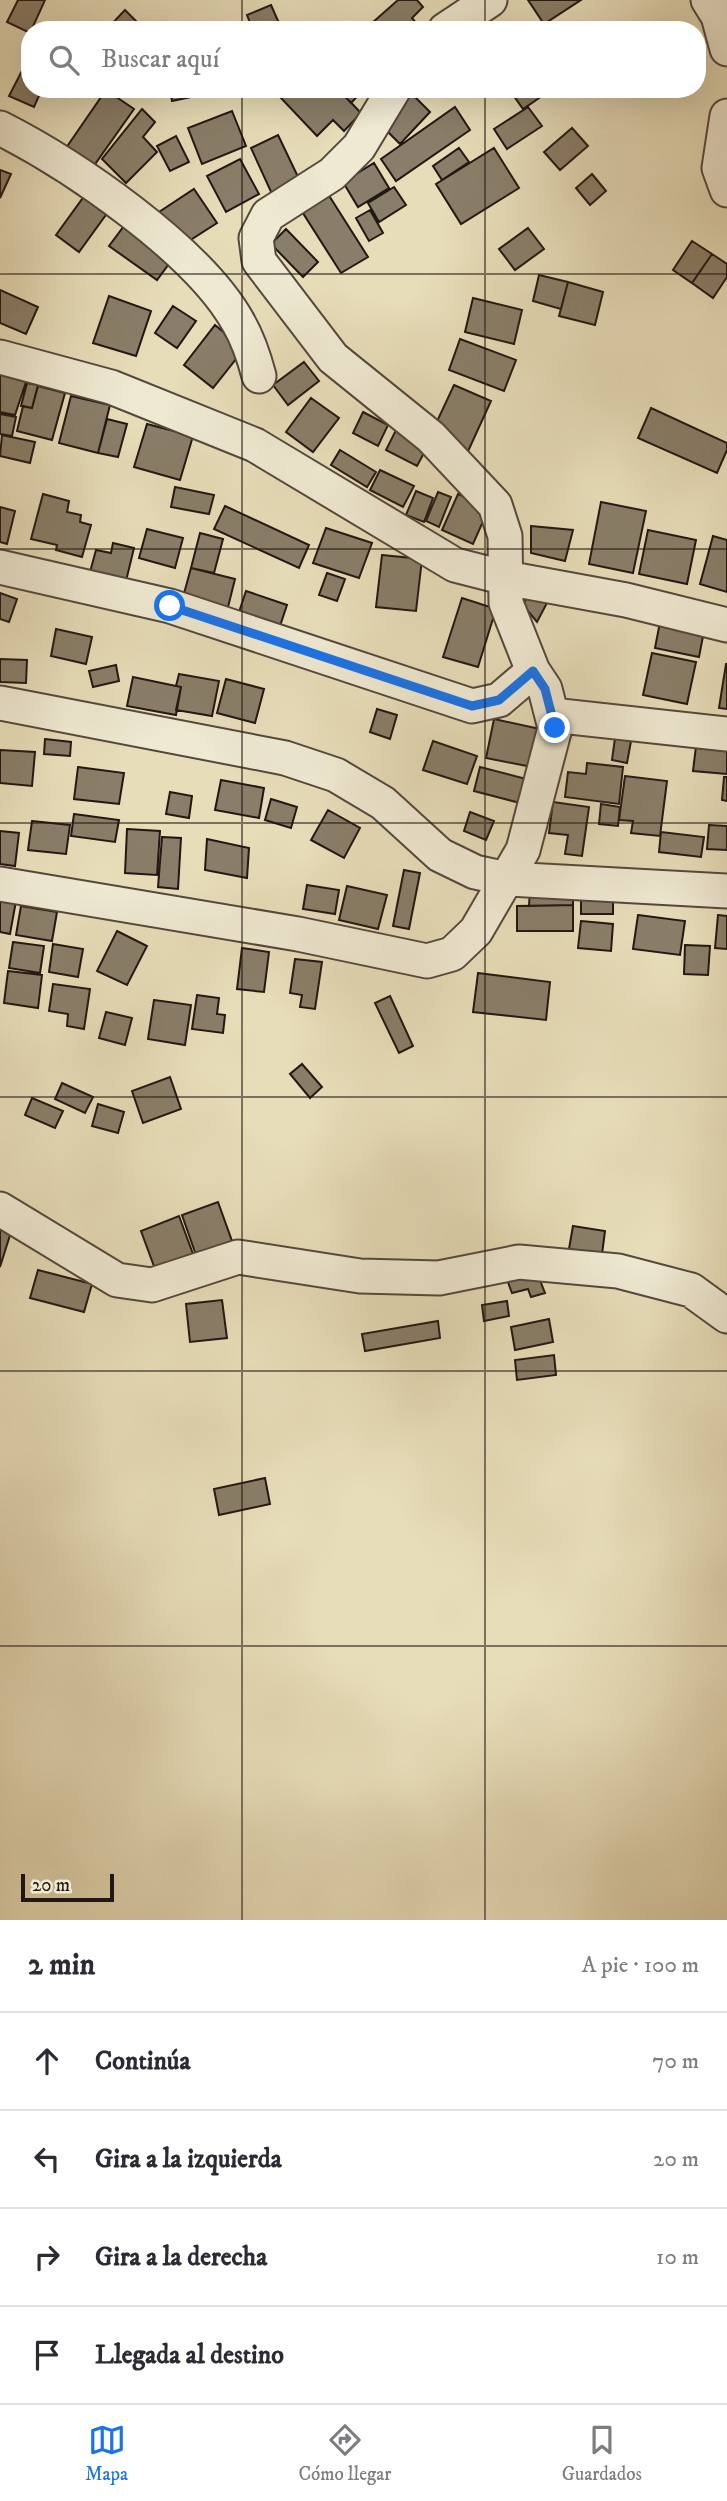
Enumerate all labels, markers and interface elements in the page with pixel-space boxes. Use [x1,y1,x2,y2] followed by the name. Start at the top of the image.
[21,21,706,98] search box
[45,41,83,79] icon: search
[101,43,219,76] text: Buscar aquí
[154,590,185,621] route start
[539,712,570,743] route end
[21,1871,114,1903] scale bar
[32,1874,70,1897] text: 20 m
[28,1947,95,1984] text: 2 min
[582,1951,699,1980] text: A pie · 100 m
[28,2042,66,2080] icon: ahead
[95,2045,190,2078] text: Continúa
[652,2047,699,2076] text: 70 m
[28,2140,66,2178] icon: left
[95,2143,282,2176] text: Gira a la izquierda
[653,2145,699,2174] text: 20 m
[28,2238,66,2276] icon: right
[95,2241,267,2274] text: Gira a la derecha
[656,2243,699,2272] text: 10 m
[28,2336,66,2374] icon: arrive
[95,2339,284,2372] text: Llegada al destino
[85,2421,128,2486] tab: Mapa
[298,2421,391,2486] tab: Cómo llegar
[562,2421,642,2486] tab: Guardados

